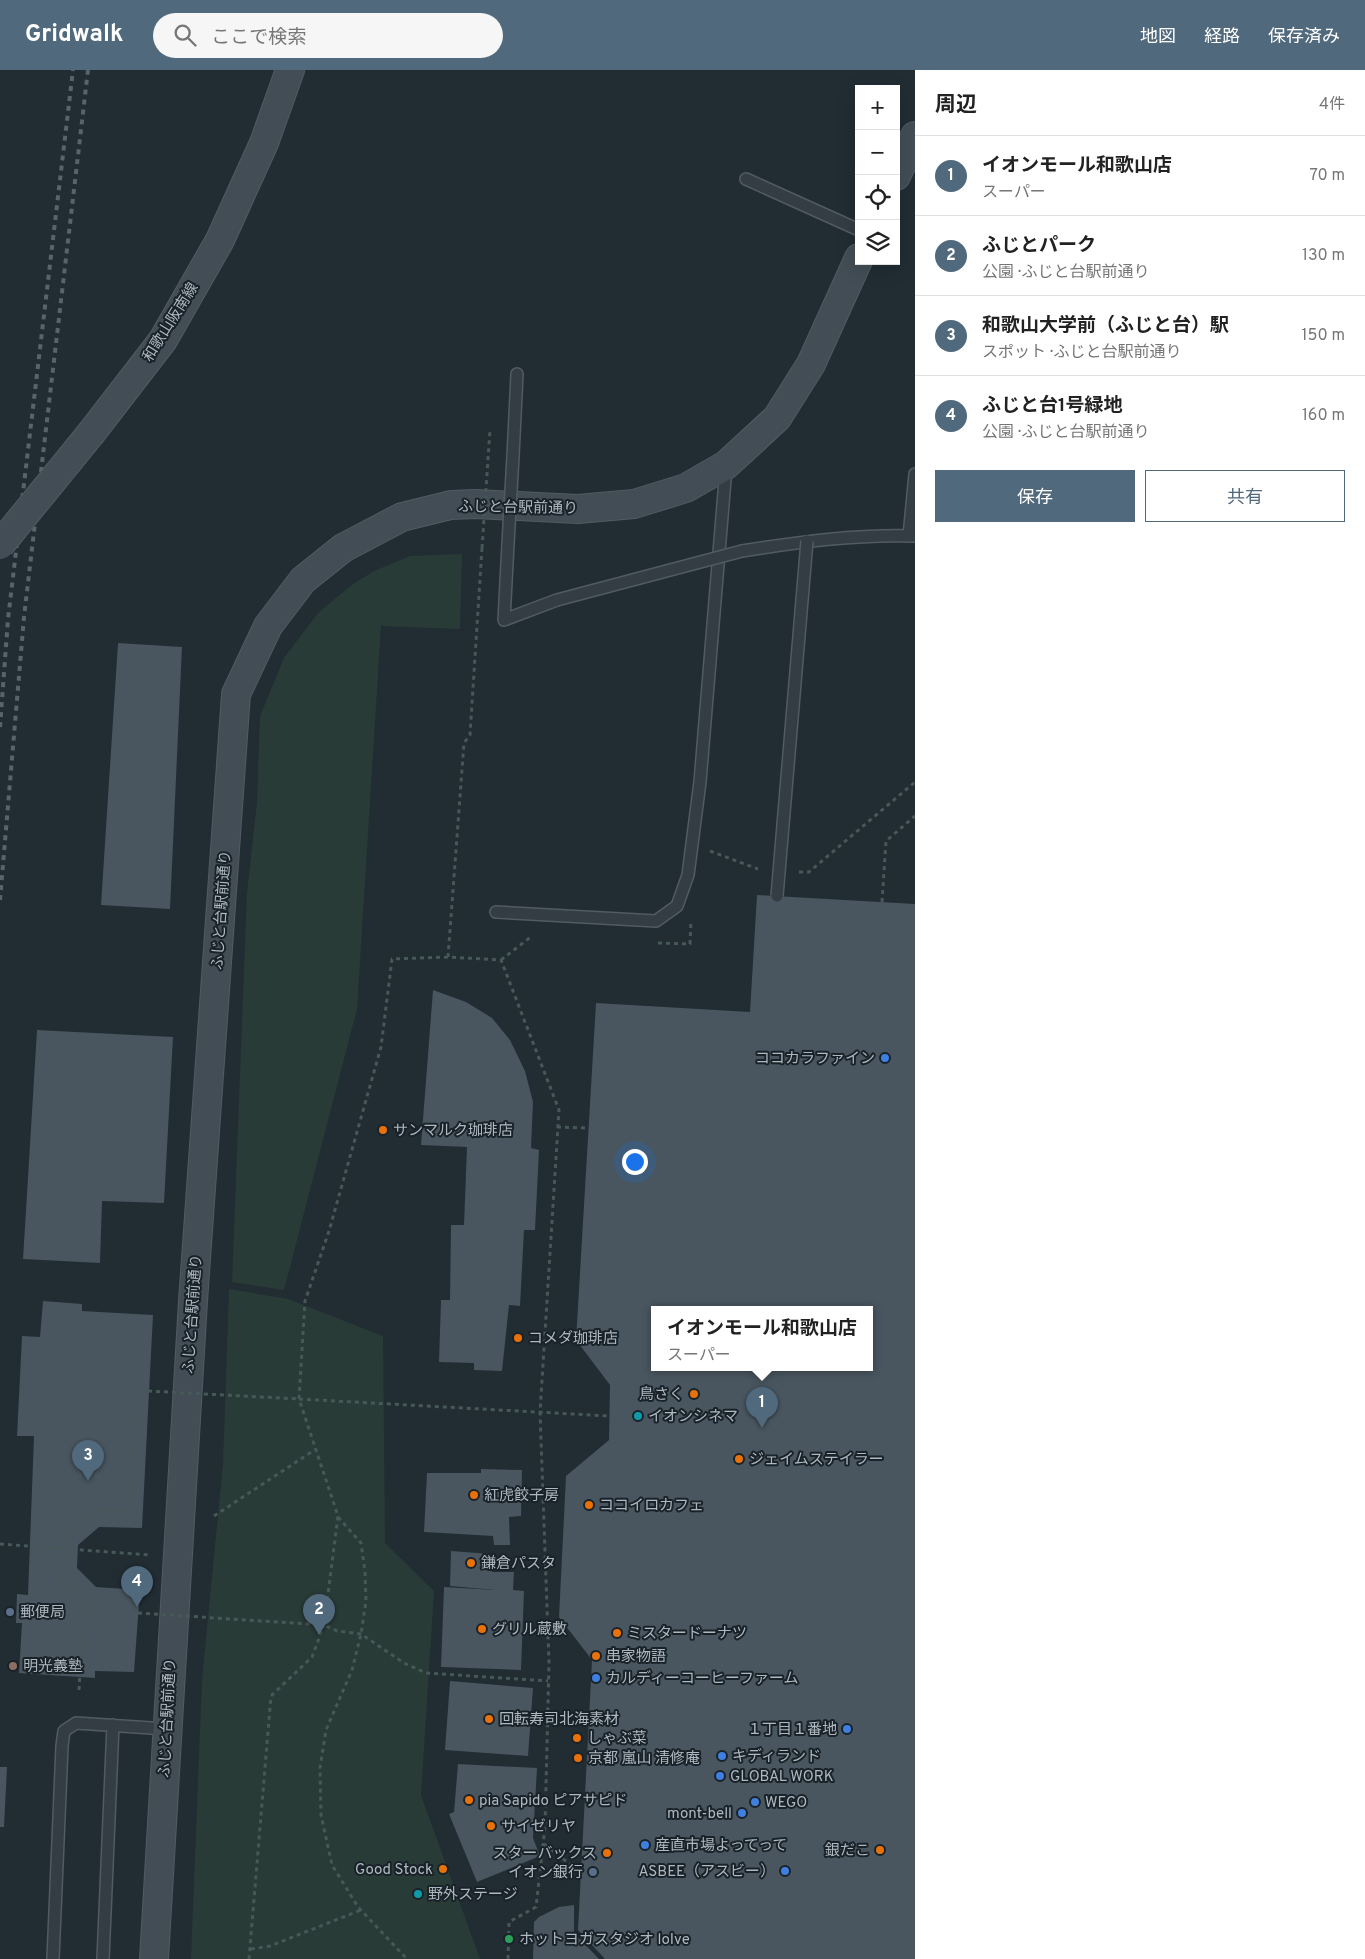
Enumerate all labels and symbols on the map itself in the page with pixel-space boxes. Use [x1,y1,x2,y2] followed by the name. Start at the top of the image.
[139,280,203,366] street label: 和歌山阪南線
[458,498,578,519] street label: ふじと台駅前通り
[209,850,236,971] street label: ふじと台駅前通り
[755,1050,875,1069] place label: ココカラファイン
[879,1052,891,1064] marker: ココカラファイン
[393,1122,513,1141] place label: サンマルク珈琲店
[377,1124,389,1136] marker: サンマルク珈琲店
[622,1149,648,1175] your location
[180,1254,207,1375] street label: ふじと台駅前通り
[528,1330,618,1349] place label: コメダ珈琲店
[512,1332,524,1344] marker: コメダ珈琲店
[639,1386,684,1405] place label: 鳥さく
[746,1387,778,1428] pin: 1
[688,1388,700,1400] marker: 鳥さく
[648,1408,738,1427] place label: イオンシネマ
[632,1410,644,1422] marker: イオンシネマ
[72,1440,104,1481] pin: 3
[749,1451,884,1470] place label: ジェイムステイラー
[733,1453,745,1465] marker: ジェイムステイラー
[484,1487,559,1506] place label: 紅虎餃子房
[468,1489,480,1501] marker: 紅虎餃子房
[599,1497,704,1516] place label: ココイロカフェ
[583,1499,595,1511] marker: ココイロカフェ
[481,1554,556,1574] place label: 鎌倉パスタ
[465,1557,477,1569] marker: 鎌倉パスタ
[121,1566,153,1607] pin: 4
[303,1594,335,1635] pin: 2
[20,1604,65,1623] place label: 郵便局
[4,1606,16,1618] marker: 郵便局
[492,1620,567,1640] place label: グリル蔵敷
[476,1623,488,1635] marker: グリル蔵敷
[627,1625,747,1644] place label: ミスタードーナツ
[611,1627,623,1639] marker: ミスタードーナツ
[606,1648,666,1667] place label: 串家物語
[590,1650,602,1662] marker: 串家物語
[23,1658,83,1677] place label: 明光義塾
[156,1658,181,1779] street label: ふじと台駅前通り
[7,1660,19,1672] marker: 明光義塾
[606,1670,799,1689] place label: カルディーコーヒーファーム
[590,1672,602,1684] marker: カルディーコーヒーファーム
[499,1710,619,1730] place label: 回転寿司北海素材
[483,1713,495,1725] marker: 回転寿司北海素材
[747,1721,837,1740] place label: １丁目１番地
[841,1723,853,1735] marker: １丁目１番地
[587,1730,647,1749] place label: しゃぶ菜
[571,1732,583,1744] marker: しゃぶ菜
[732,1748,821,1767] place label: キディランド
[588,1750,700,1769] place label: 京都 嵐山 清修庵
[716,1750,728,1762] marker: キディランド
[572,1752,584,1764] marker: 京都 嵐山 清修庵
[730,1768,834,1787] place label: GLOBAL WORK
[714,1770,726,1782] marker: GLOBAL WORK
[479,1792,627,1811] place label: pia Sapido ピアサピド
[463,1794,475,1806] marker: pia Sapido ピアサピド
[765,1794,807,1813] place label: WEGO
[749,1796,761,1808] marker: WEGO
[667,1805,732,1824] place label: mont-bell
[736,1807,748,1819] marker: mont-bell
[501,1818,576,1837] place label: サイゼリヤ
[485,1820,497,1832] marker: サイゼリヤ
[655,1836,787,1856] place label: 産直市場よってって
[639,1839,651,1851] marker: 産直市場よってって
[825,1842,870,1861] place label: 銀だこ
[874,1844,886,1856] marker: 銀だこ
[493,1845,597,1864] place label: スターバックス
[601,1847,613,1859] marker: スターバックス
[355,1861,433,1880] place label: Good Stock
[437,1863,449,1875] marker: Good Stock
[638,1863,775,1882] place label: ASBEE（アスビー）
[508,1864,583,1883] place label: イオン銀行
[779,1865,791,1877] marker: ASBEE（アスビー）
[587,1866,599,1878] marker: イオン銀行
[428,1886,518,1905] place label: 野外ステージ
[412,1888,424,1900] marker: 野外ステージ
[519,1931,690,1950] place label: ホットヨガスタジオ loIve
[503,1933,515,1945] marker: ホットヨガスタジオ loIve

